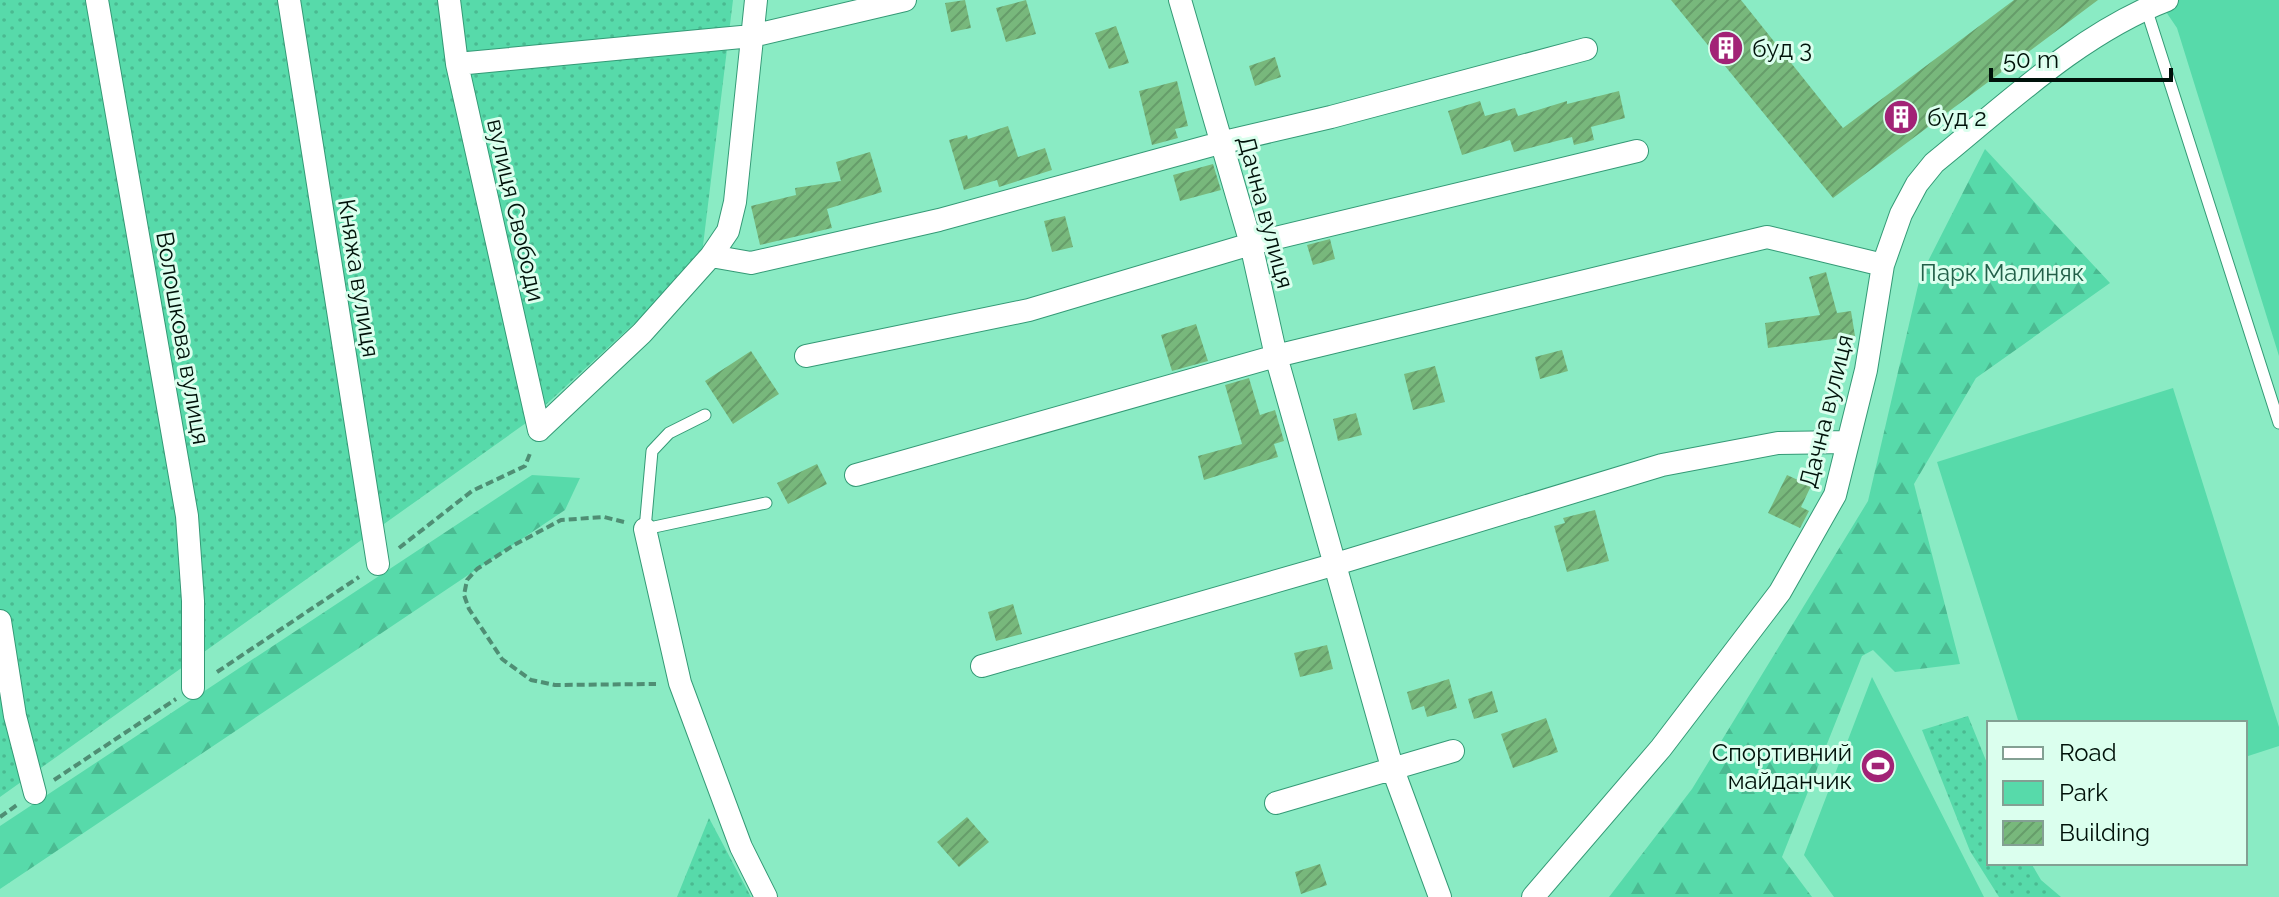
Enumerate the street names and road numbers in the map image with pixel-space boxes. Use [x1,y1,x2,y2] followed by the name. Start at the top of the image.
[481,116,551,304] street label: вулиця Свободи
[1232,133,1300,291] street label: Дачна вулиця
[332,197,386,359] street label: Княжа вулиця
[150,229,216,447] street label: Волошкова вулиця
[1793,331,1859,491] street label: Дачна вулиця

